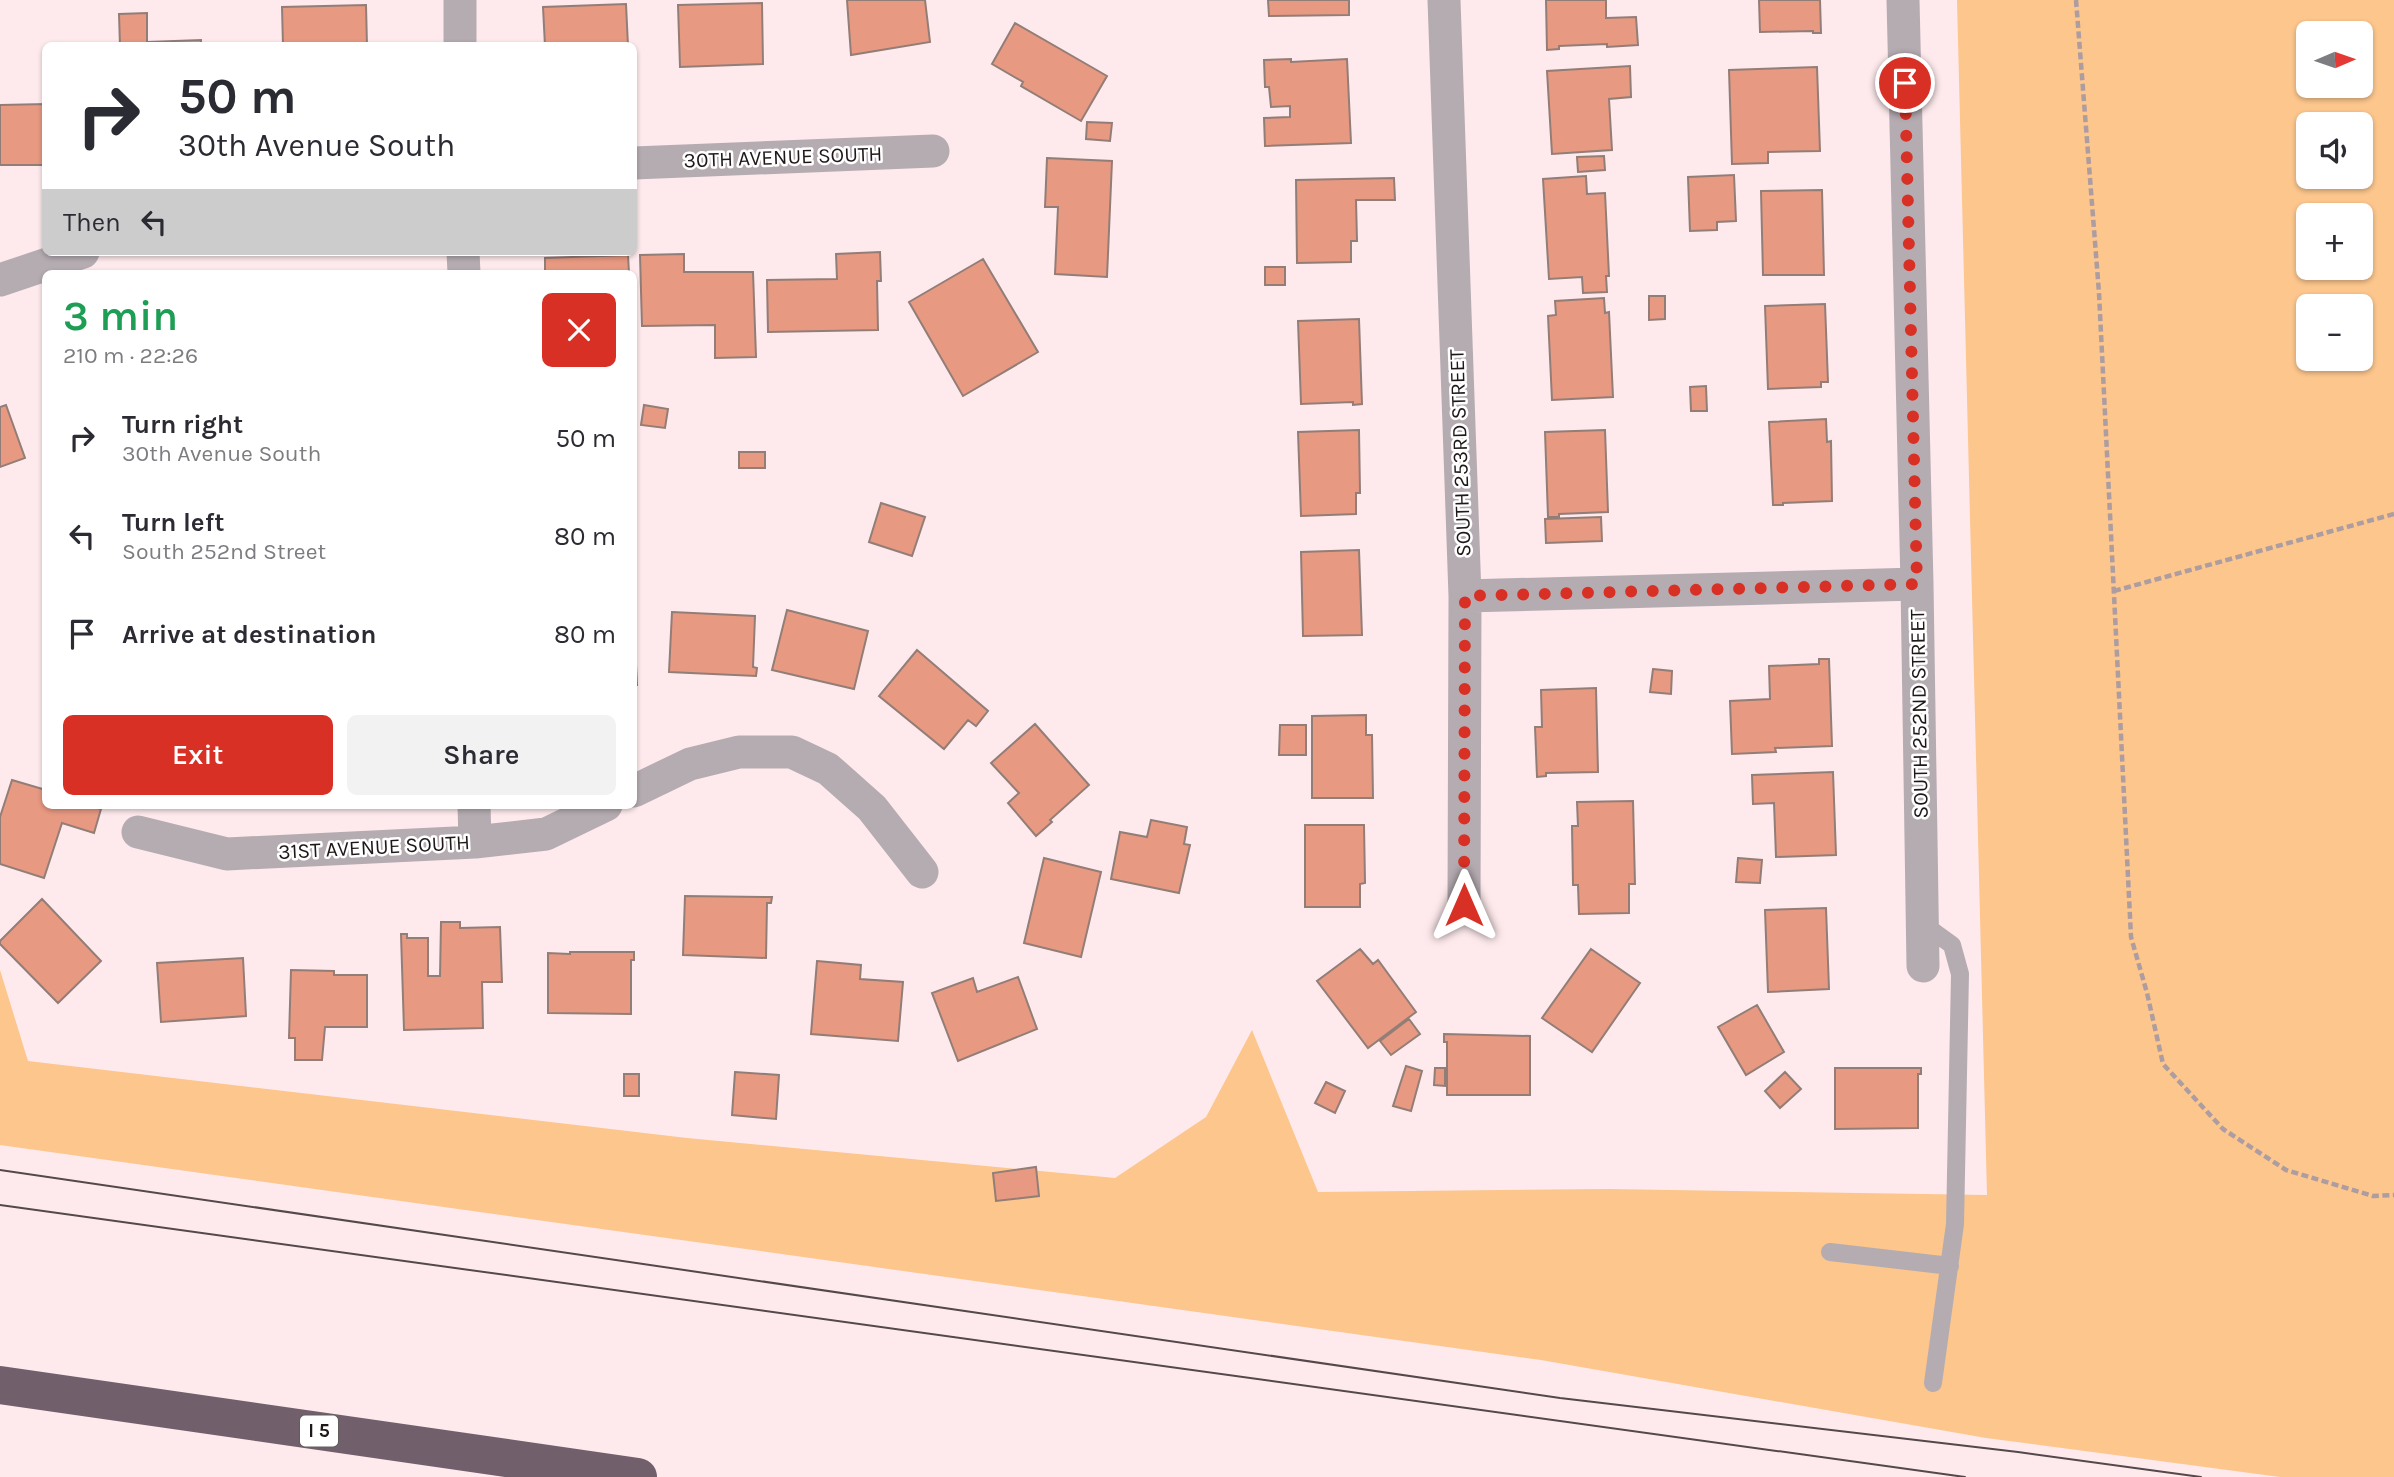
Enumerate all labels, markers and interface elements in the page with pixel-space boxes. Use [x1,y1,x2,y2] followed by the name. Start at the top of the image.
[2296,21,2373,98] north arrow
[2296,21,2373,371] map controls
[1875,53,1935,113] pin
[1886,64,1924,102] icon: arrive
[178,68,296,125] text: 50 m
[63,70,154,161] icon: right
[2296,112,2373,189] button: sound
[178,127,455,164] text: 30th Avenue South
[683,142,883,172] street label: 30TH AVENUE SOUTH
[135,203,173,241] icon: left
[2296,203,2373,280] button: +
[63,207,121,238] text: Then
[63,291,178,341] text: 3 min
[542,293,616,367] button: close
[2296,294,2373,371] button: −
[63,342,198,369] text: 210 m · 22:26
[1444,348,1476,557] street label: SOUTH 253RD STREET
[122,409,243,440] text: Turn right
[63,419,101,457] icon: right
[555,423,616,454] text: 50 m
[122,440,321,467] text: 30th Avenue South
[122,507,224,538] text: Turn left
[63,517,101,555] icon: left
[554,521,616,552] text: 80 m
[122,538,326,565] text: South 252nd Street
[1905,609,1933,819] street label: SOUTH 252ND STREET
[63,615,101,653] icon: arrive
[122,619,376,650] text: Arrive at destination
[554,619,616,650] text: 80 m
[63,715,333,795] button: Exit
[347,715,616,795] button: Share
[277,830,471,864] street label: 31ST AVENUE SOUTH
[1427,868,1501,942] position arrow
[300,1415,338,1446] road number: I 5

